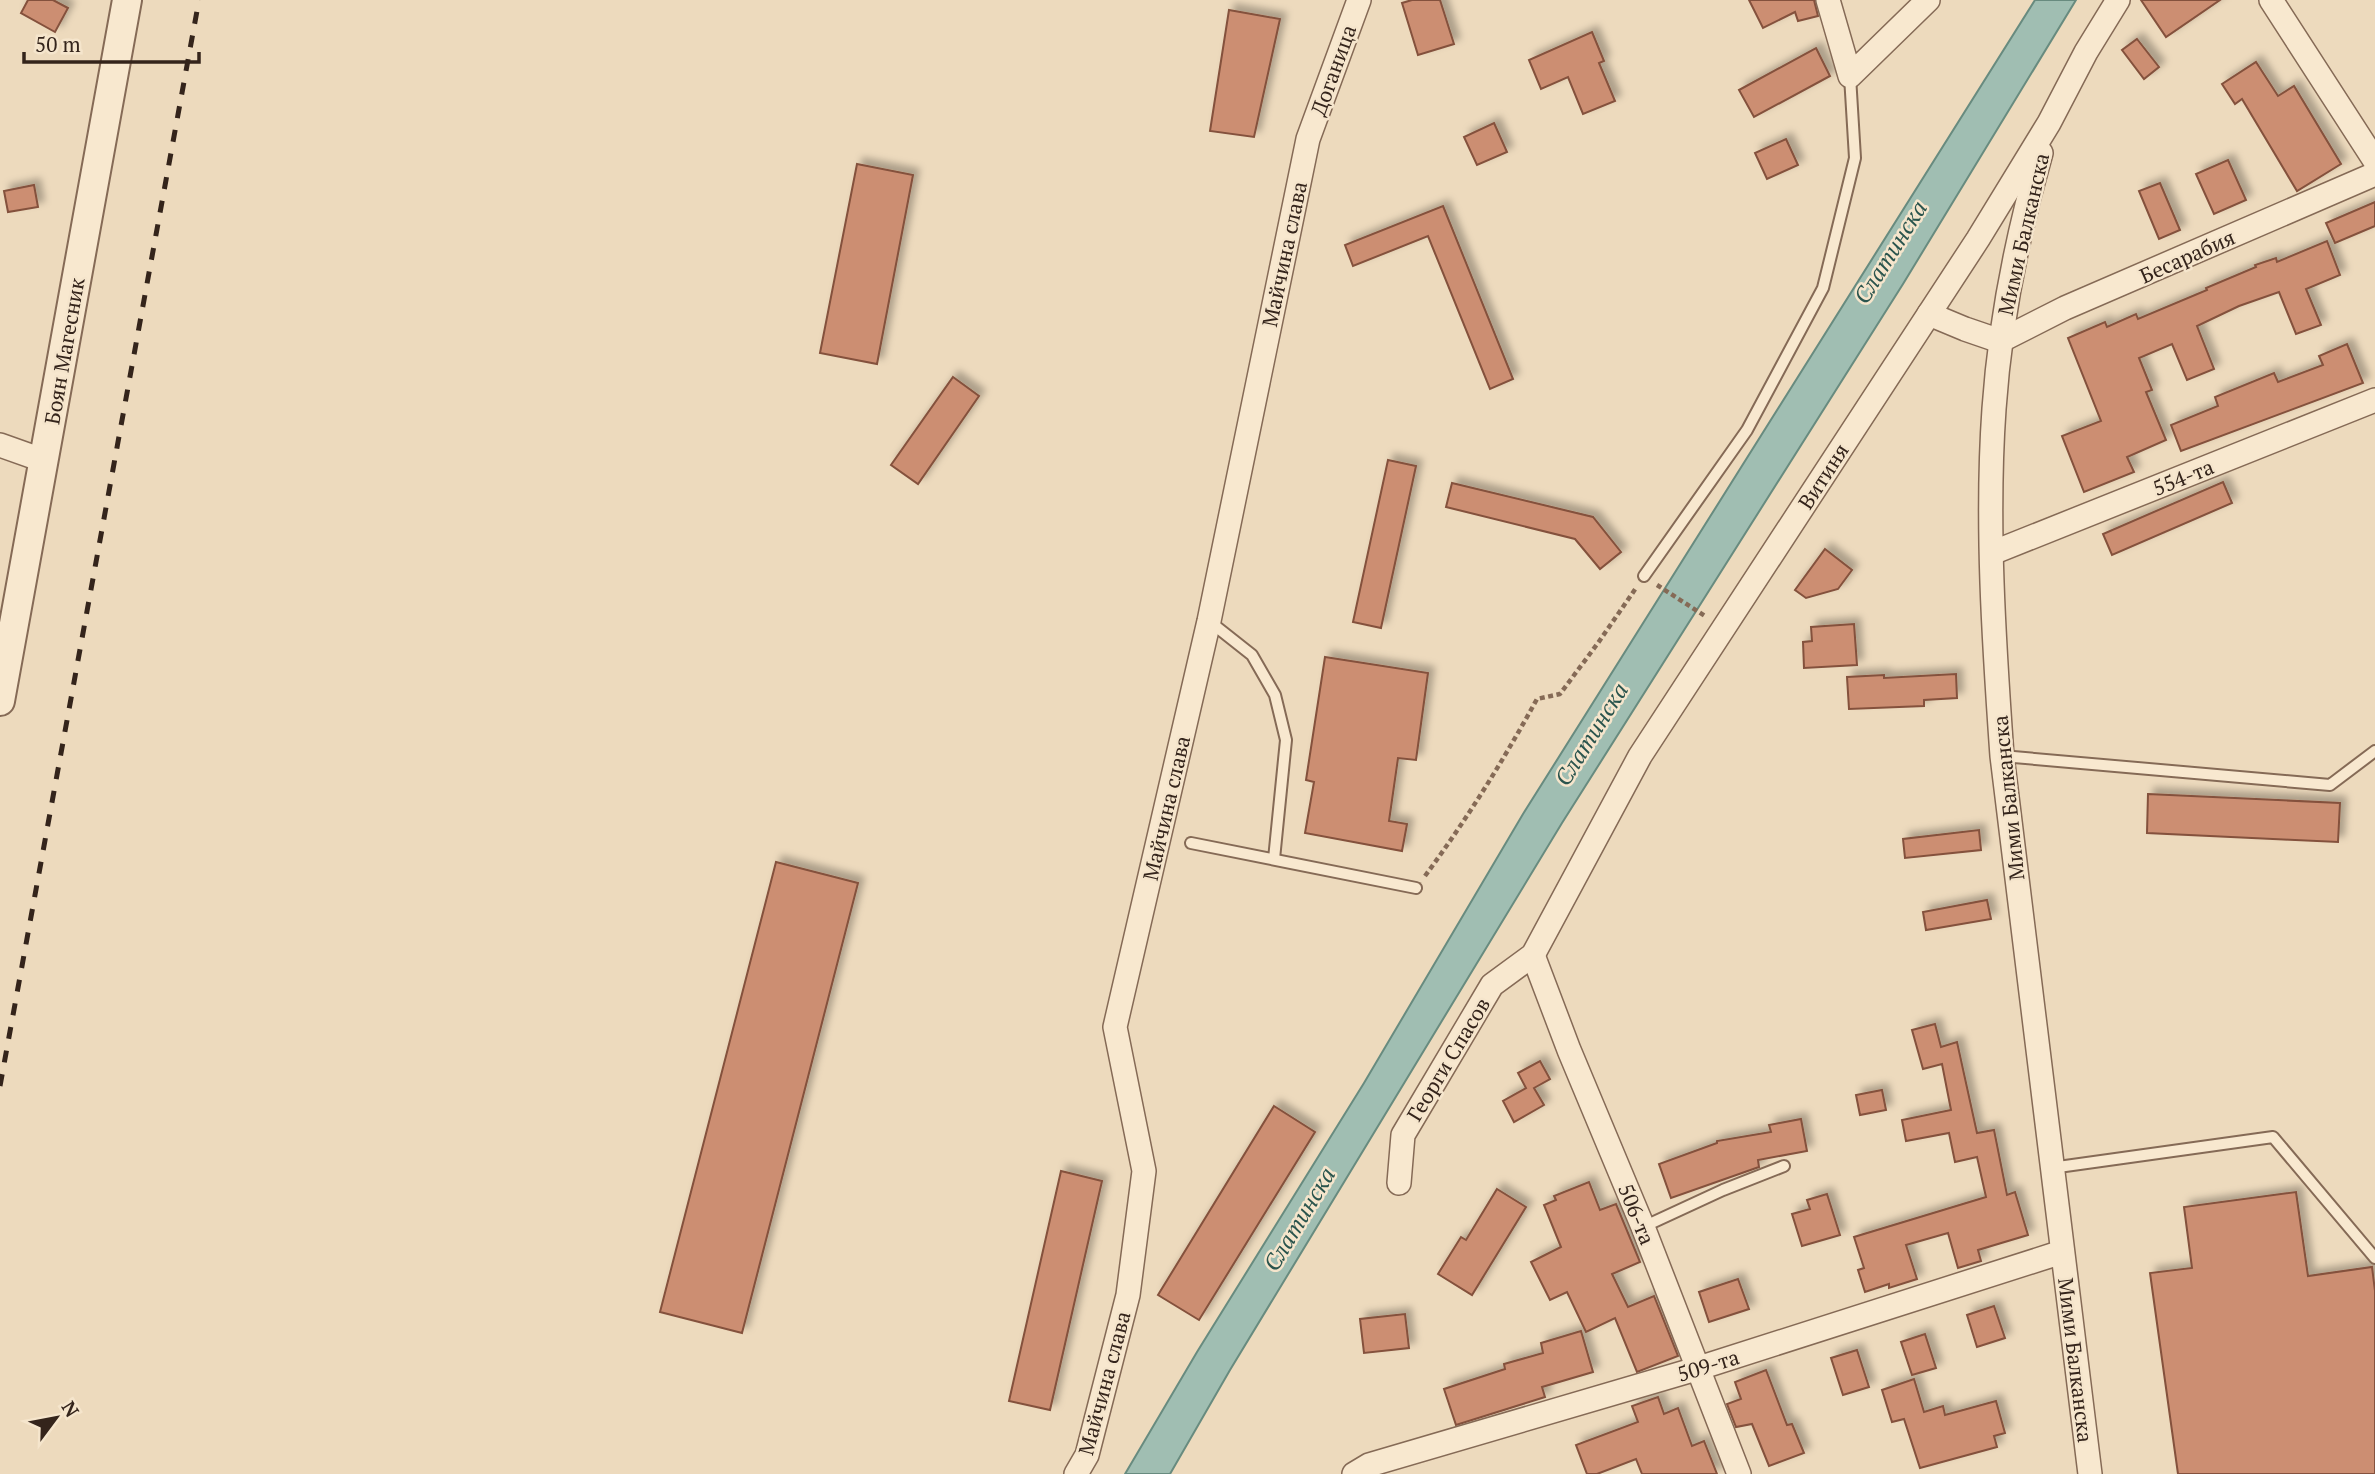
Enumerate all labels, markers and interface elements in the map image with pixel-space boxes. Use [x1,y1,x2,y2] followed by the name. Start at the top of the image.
[1304,20,1362,119] street label: Доганица
[24,21,200,65] scale bar
[35,30,81,58] text: 50 m
[1991,150,2055,318] street label: Мими Балканска
[1255,178,1313,329] street label: Майчина слава
[1846,195,1934,309] water label: Слатинска
[2135,223,2239,289] street label: Бесарабия
[37,275,91,426] street label: Боян Магесник
[1791,438,1855,514] street label: Витиня
[2148,452,2218,502] street label: 554-та
[1547,677,1635,791] water label: Слатинска
[1985,714,2031,882] street label: Мими Балканска
[1136,732,1196,883] street label: Майчина слава
[1400,992,1496,1126] street label: Георги Спасов
[1256,1161,1342,1277] water label: Слатинска
[1612,1179,1662,1249] street label: 506-та
[2052,1276,2100,1444] street label: Мими Балканска
[1071,1308,1137,1458] street label: Майчина слава
[1674,1342,1743,1388] street label: 509-та
[21,1383,91,1453] north arrow
[56,1396,86,1422] text: N

